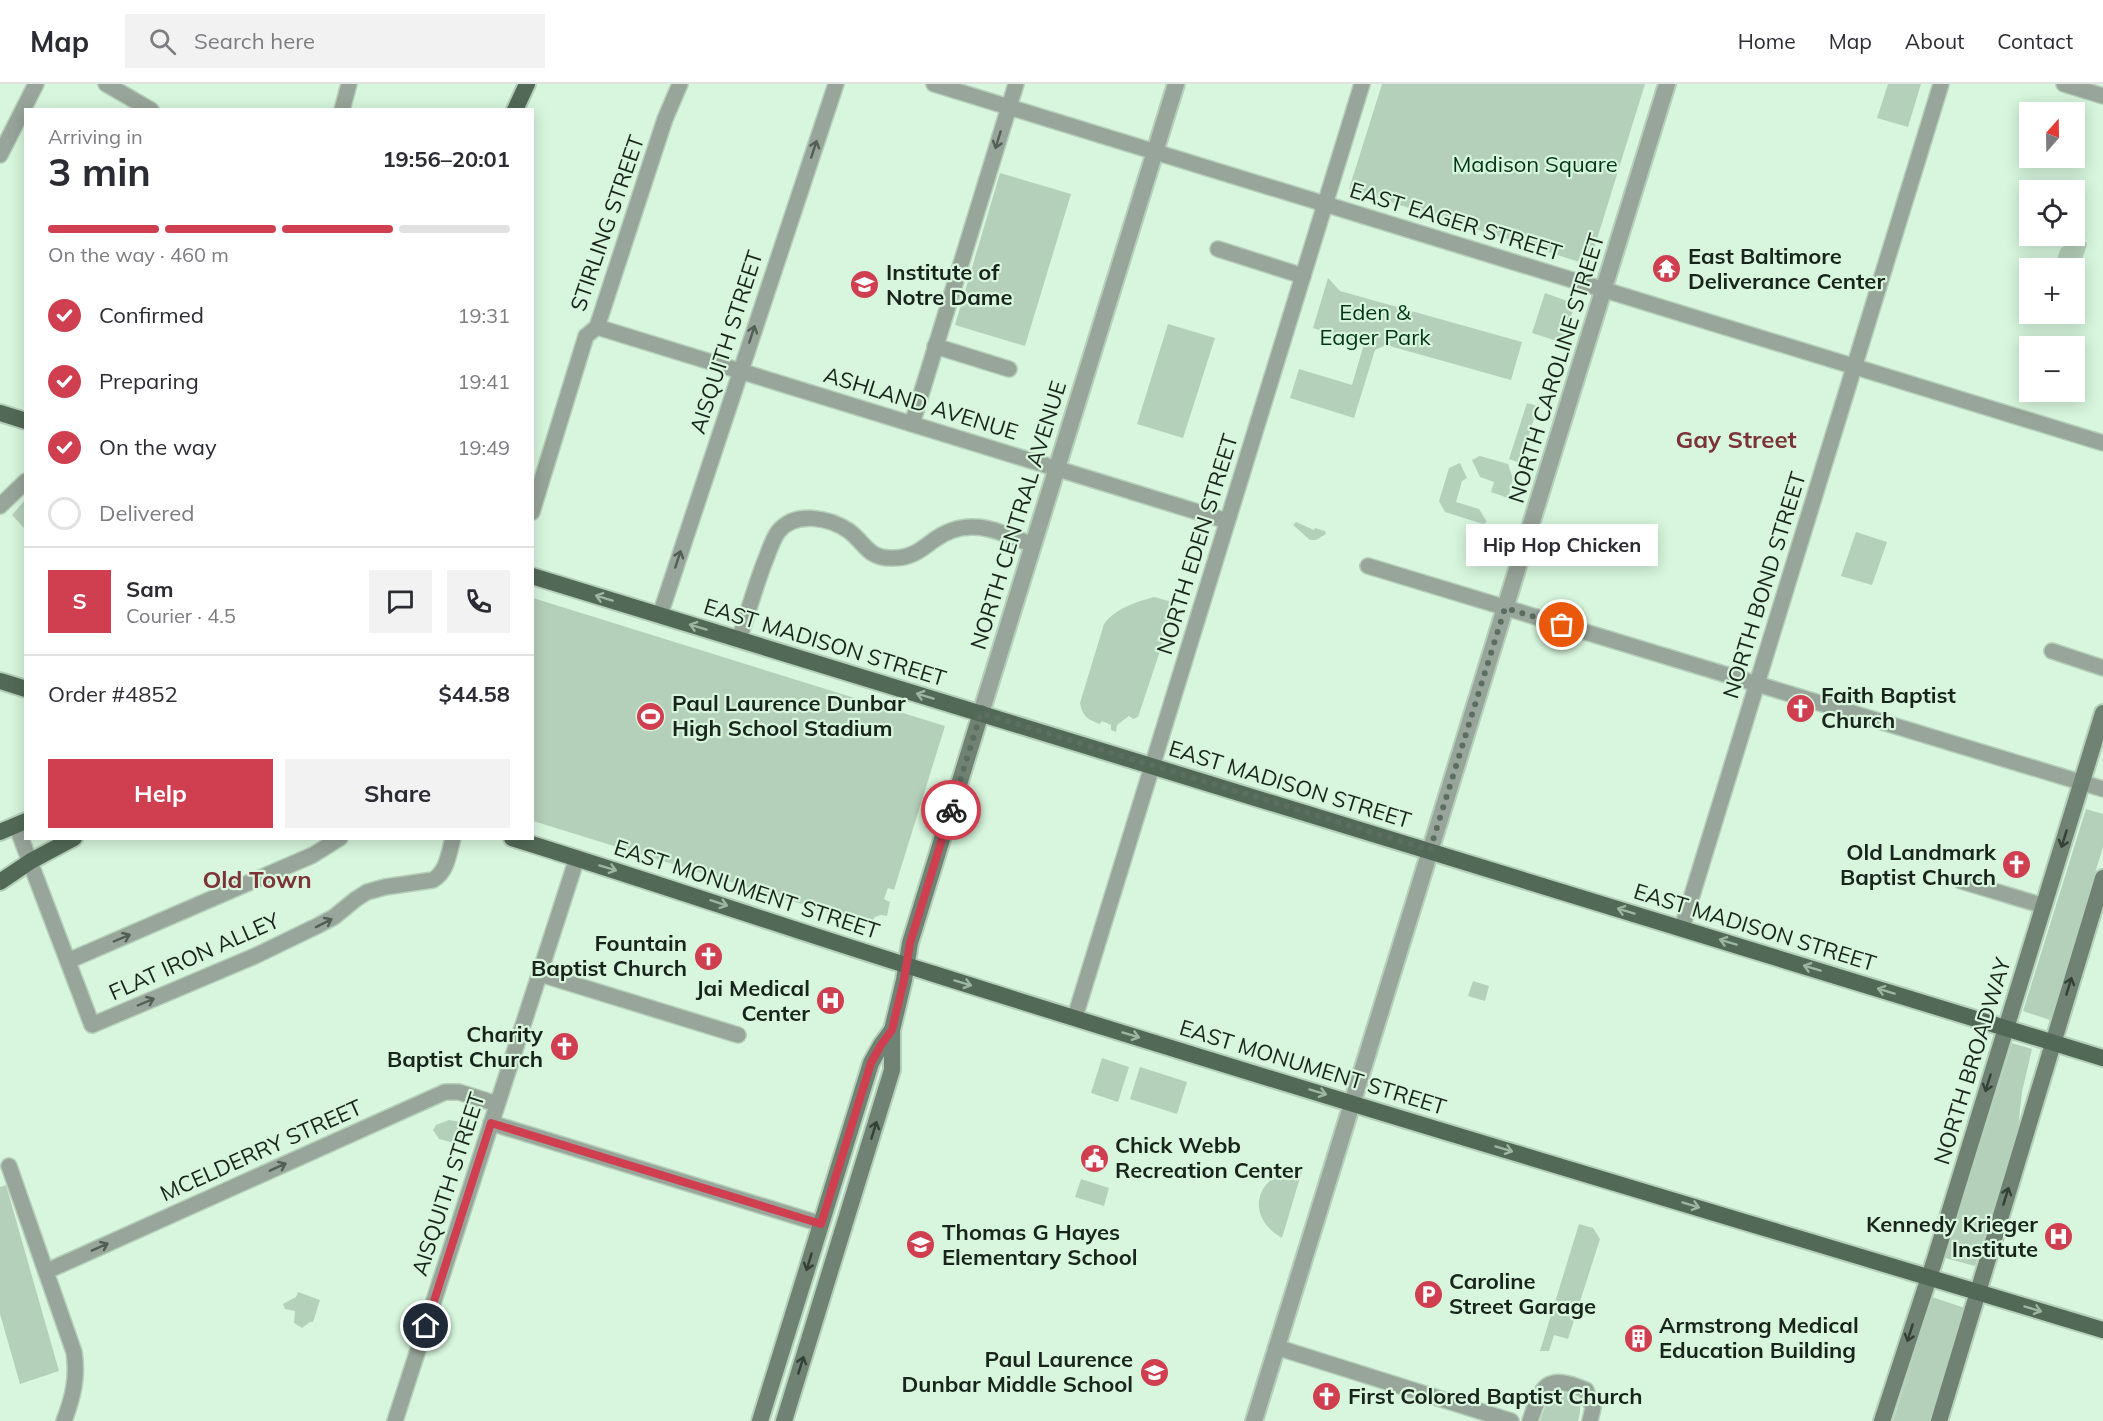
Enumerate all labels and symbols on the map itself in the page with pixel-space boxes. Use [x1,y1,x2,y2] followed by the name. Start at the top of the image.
[2019,102,2085,168] north arrow
[992,130,1003,149] one-way arrow
[564,131,650,315] street label: STIRLING STREET
[809,140,820,159] one-way arrow
[1452,150,1618,178] park label: Madison Square
[1347,175,1565,267] street label: EAST EAGER STREET
[1502,230,1610,506] street label: NORTH CAROLINE STREET
[1688,242,1885,295] place label: East Baltimore Deliverance Center
[683,247,769,437] street label: AISQUITH STREET
[1651,253,1683,285] temple icon: East Baltimore Deliverance Center
[886,258,1013,311] place label: Institute of Notre Dame
[849,269,881,301] school or university icon: Institute of Notre Dame
[1319,298,1431,351] park label: Eden & Eager Park
[747,325,758,344] one-way arrow
[821,360,1021,446] street label: ASHLAND AVENUE
[964,377,1072,653] street label: NORTH CENTRAL AVENUE
[1675,424,1797,454] district label: Gay Street
[1150,430,1244,658] street label: NORTH EDEN STREET
[1716,468,1812,702] street label: NORTH BOND STREET
[1466,523,1658,565] callout: Hip Hop Chicken
[673,550,684,569] one-way arrow
[595,592,614,603] one-way arrow
[700,592,950,692] street label: EAST MADISON STREET
[1536,599,1587,650] pin
[689,621,708,632] one-way arrow
[1821,681,1956,734] place label: Faith Baptist Church
[672,689,906,742] place label: Paul Laurence Dunbar High School Stadium
[916,690,935,701] one-way arrow
[1784,692,1816,724] church icon: Faith Baptist Church
[635,700,667,732] sports icon: Paul Laurence Dunbar High School Stadium
[1165,734,1415,834] street label: EAST MADISON STREET
[921,780,981,840] courier
[2058,829,2069,848] one-way arrow
[611,833,883,945] street label: EAST MONUMENT STREET
[1840,838,1997,891] place label: Old Landmark Baptist Church
[2001,849,2033,881] church icon: Old Landmark Baptist Church
[598,863,617,874] one-way arrow
[202,864,312,894] district label: Old Town
[1630,877,1880,977] street label: EAST MADISON STREET
[709,898,728,909] one-way arrow
[1617,905,1636,916] one-way arrow
[104,906,284,1006] street label: FLAT IRON ALLEY
[314,916,332,928] one-way arrow
[531,929,687,982] place label: Fountain Baptist Church
[112,932,131,943] one-way arrow
[1719,936,1738,947] one-way arrow
[692,940,724,972] church icon: Fountain Baptist Church
[1927,954,2017,1168] street label: NORTH BROADWAY
[1803,962,1822,973] one-way arrow
[696,974,810,1027] place label: Jai Medical Center
[2065,977,2076,996] one-way arrow
[953,978,972,989] one-way arrow
[1877,984,1896,995] one-way arrow
[815,985,847,1017] hospital icon: Jai Medical Center
[136,996,155,1007] one-way arrow
[1176,1013,1450,1121] street label: EAST MONUMENT STREET
[387,1020,543,1073] place label: Charity Baptist Church
[1121,1030,1140,1041] one-way arrow
[548,1031,580,1063] church icon: Charity Baptist Church
[1982,1073,1993,1092] one-way arrow
[1308,1087,1327,1098] one-way arrow
[405,1089,491,1279] street label: AISQUITH STREET
[156,1093,366,1207] street label: MCELDERRY STREET
[869,1120,880,1139] one-way arrow
[1115,1131,1303,1184] place label: Chick Webb Recreation Center
[1078,1142,1110,1174] public building icon: Chick Webb Recreation Center
[1494,1144,1513,1155] one-way arrow
[269,1161,287,1172] one-way arrow
[2001,1186,2012,1205] one-way arrow
[1681,1201,1700,1212] one-way arrow
[1866,1210,2038,1263] place label: Kennedy Krieger Institute
[942,1218,1138,1271] place label: Thomas G Hayes Elementary School
[2043,1221,2075,1253] hospital icon: Kennedy Krieger Institute
[905,1229,937,1261] school or university icon: Thomas G Hayes Elementary School
[91,1240,109,1252] one-way arrow
[803,1252,814,1271] one-way arrow
[1449,1267,1596,1320] place label: Caroline Street Garage
[1412,1278,1444,1310] parking icon: Caroline Street Garage
[400,1300,451,1351] pin
[2023,1304,2042,1315] one-way arrow
[1659,1311,1859,1364] place label: Armstrong Medical Education Building
[1622,1322,1654,1354] building icon: Armstrong Medical Education Building
[1904,1323,1915,1342] one-way arrow
[902,1345,1133,1398] place label: Paul Laurence Dunbar Middle School
[796,1356,807,1375] one-way arrow
[1138,1356,1170,1388] school or university icon: Paul Laurence Dunbar Middle School
[1311,1380,1343,1412] church icon: First Colored Baptist Church
[1348,1382,1642,1410] place label: First Colored Baptist Church

